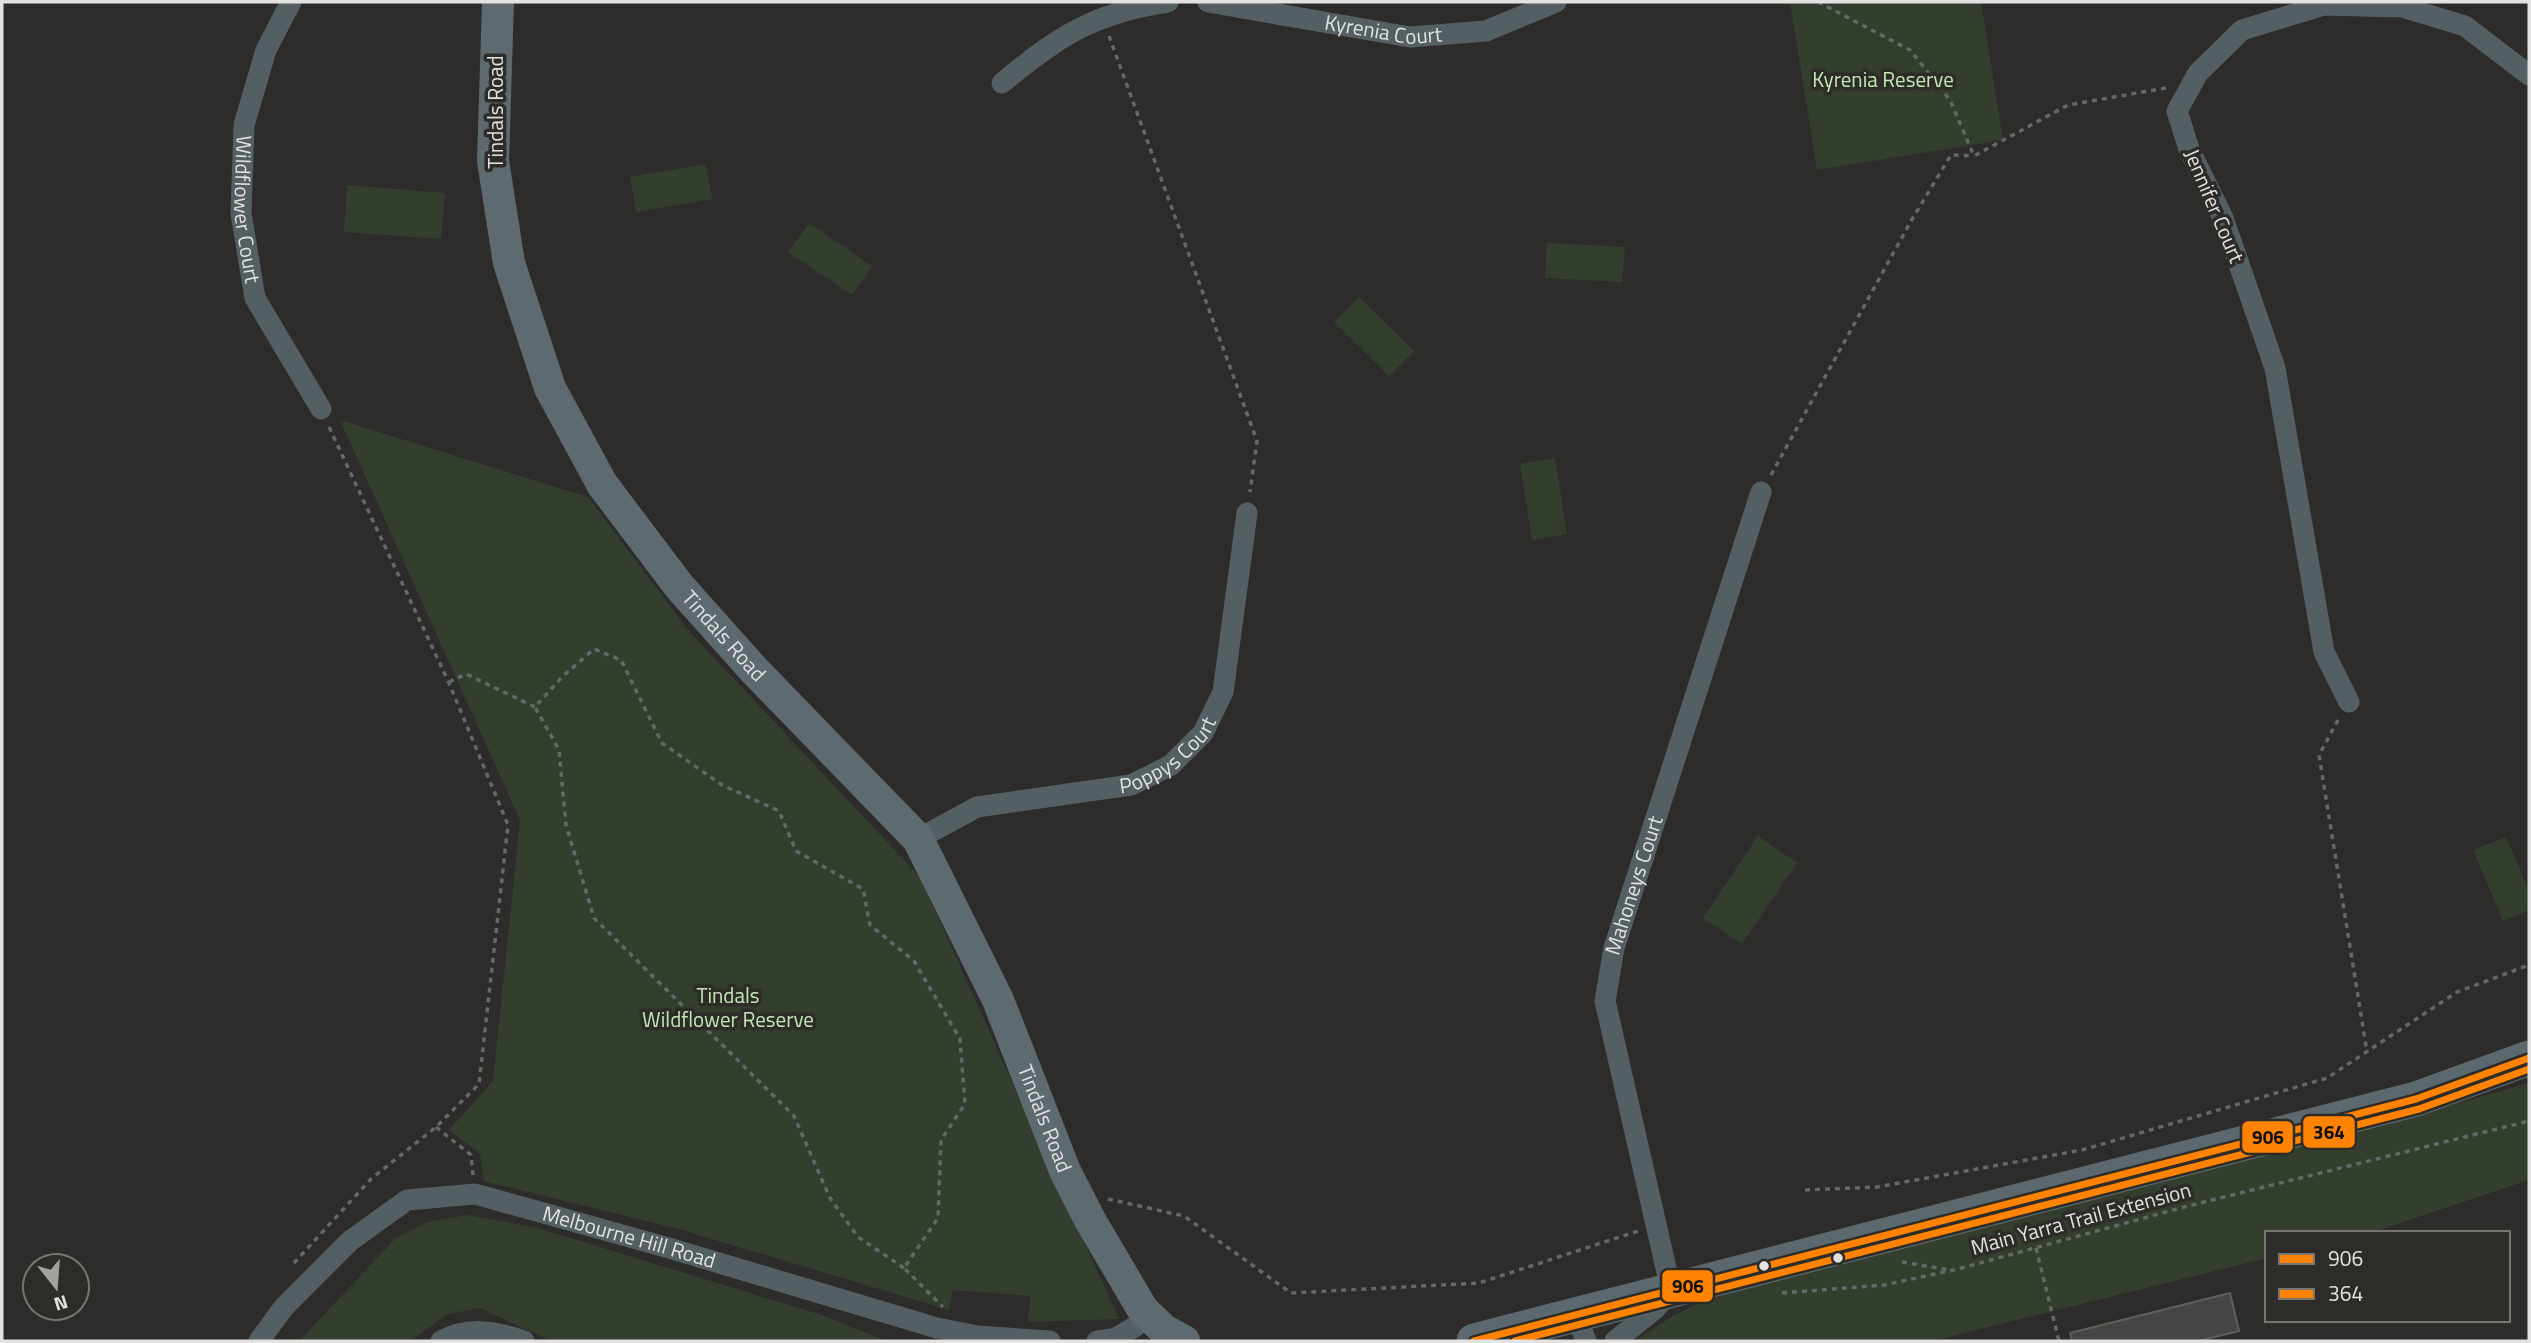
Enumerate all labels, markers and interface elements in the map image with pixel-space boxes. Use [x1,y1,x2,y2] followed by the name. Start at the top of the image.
[1322,6,1444,52] street label: Kyrenia Court
[479,55,511,169] street label: Tindals Road
[1812,63,1954,95] park label: Kyrenia Reserve
[226,135,269,286] street label: Wildflower Court
[2177,144,2254,268] street label: Jennifer Court
[675,582,774,688] street label: Tindals Road
[1117,710,1224,801] street label: Poppys Court
[1596,811,1671,959] street label: Mahoneys Court
[642,979,814,1035] park label: Tindals Wildflower Reserve
[1010,1060,1081,1177] street label: Tindals Road
[2302,1115,2356,1149] line badge: 364
[2313,1117,2345,1146] text: 364
[2241,1120,2294,1154] line badge: 906
[2252,1122,2284,1151] text: 906
[1967,1173,2194,1263] street label: Main Yarra Trail Extension
[539,1197,720,1276] street label: Melbourne Hill Road
[2265,1231,2510,1322] legend
[2328,1242,2363,1274] text: 906
[1831,1251,1845,1265] unlabelled marker
[21,1252,91,1322] north arrow
[1757,1259,1771,1273] unlabelled marker
[1661,1269,1714,1303] line badge: 906
[1672,1271,1704,1300] text: 906
[2328,1277,2363,1309] text: 364
[51,1288,72,1320] text: N

